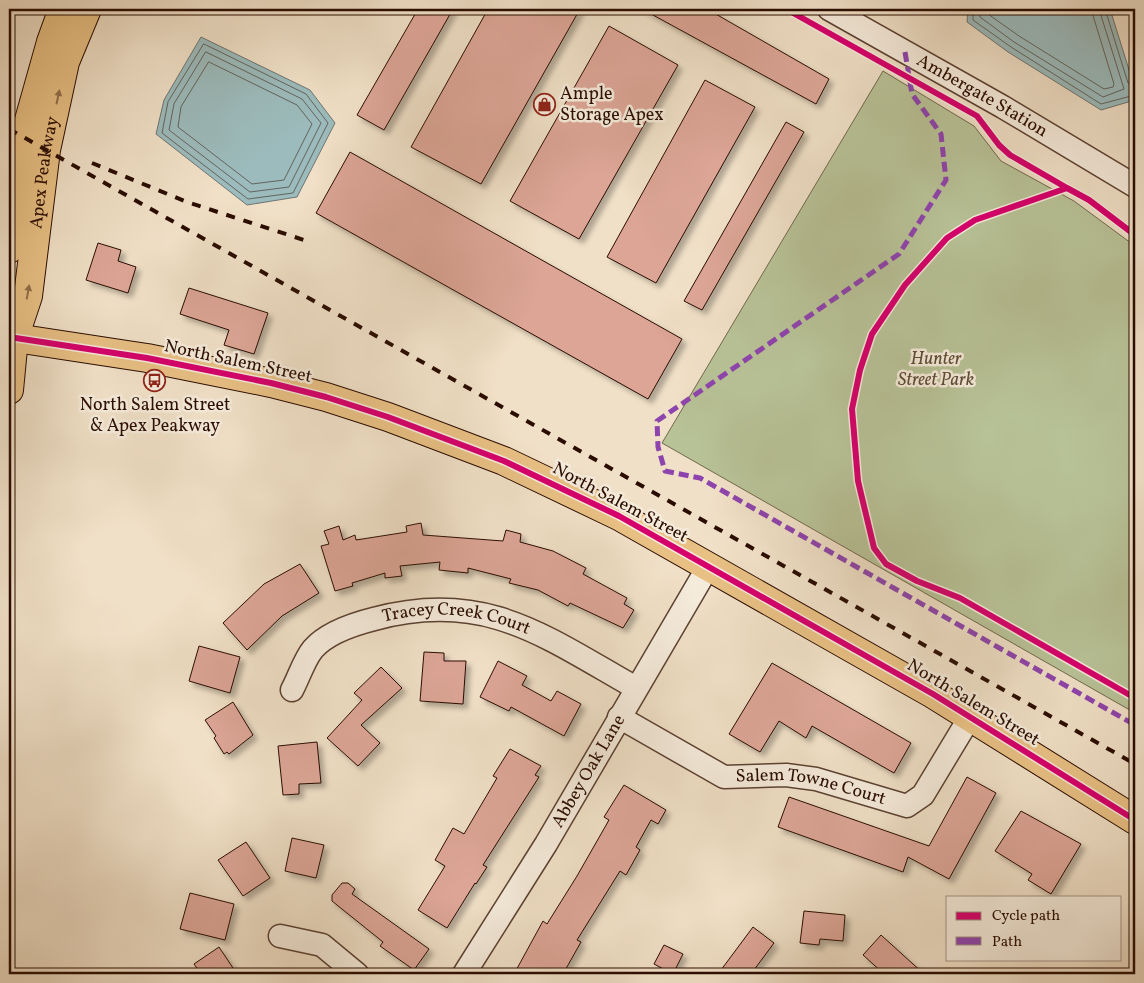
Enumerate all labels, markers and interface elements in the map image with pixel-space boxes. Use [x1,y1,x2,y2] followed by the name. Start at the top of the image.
[912,48,1053,144] street label: Ambergate Station
[560,82,664,128] place label: Ample Storage Apex
[54,89,62,104] one-way arrow
[532,92,556,116] shop icon: Ample Storage Apex
[24,114,65,230] street label: Apex Peakway
[25,283,33,299] one-way arrow
[162,334,314,390] street label: North Salem Street
[898,347,974,393] park label: Hunter Street Park
[143,368,167,392] bus stop icon: North Salem Street & Apex Peakway
[80,393,230,439] place label: North Salem Street & Apex Peakway
[548,457,692,549] street label: North Salem Street
[380,597,534,641] street label: Tracey Creek Court
[902,653,1044,753] street label: North Salem Street
[546,710,631,832] street label: Abbey Oak Lane
[735,762,889,812] street label: Salem Towne Court
[946,896,1122,960] legend
[992,906,1060,927] text: Cycle path
[992,932,1022,953] text: Path

